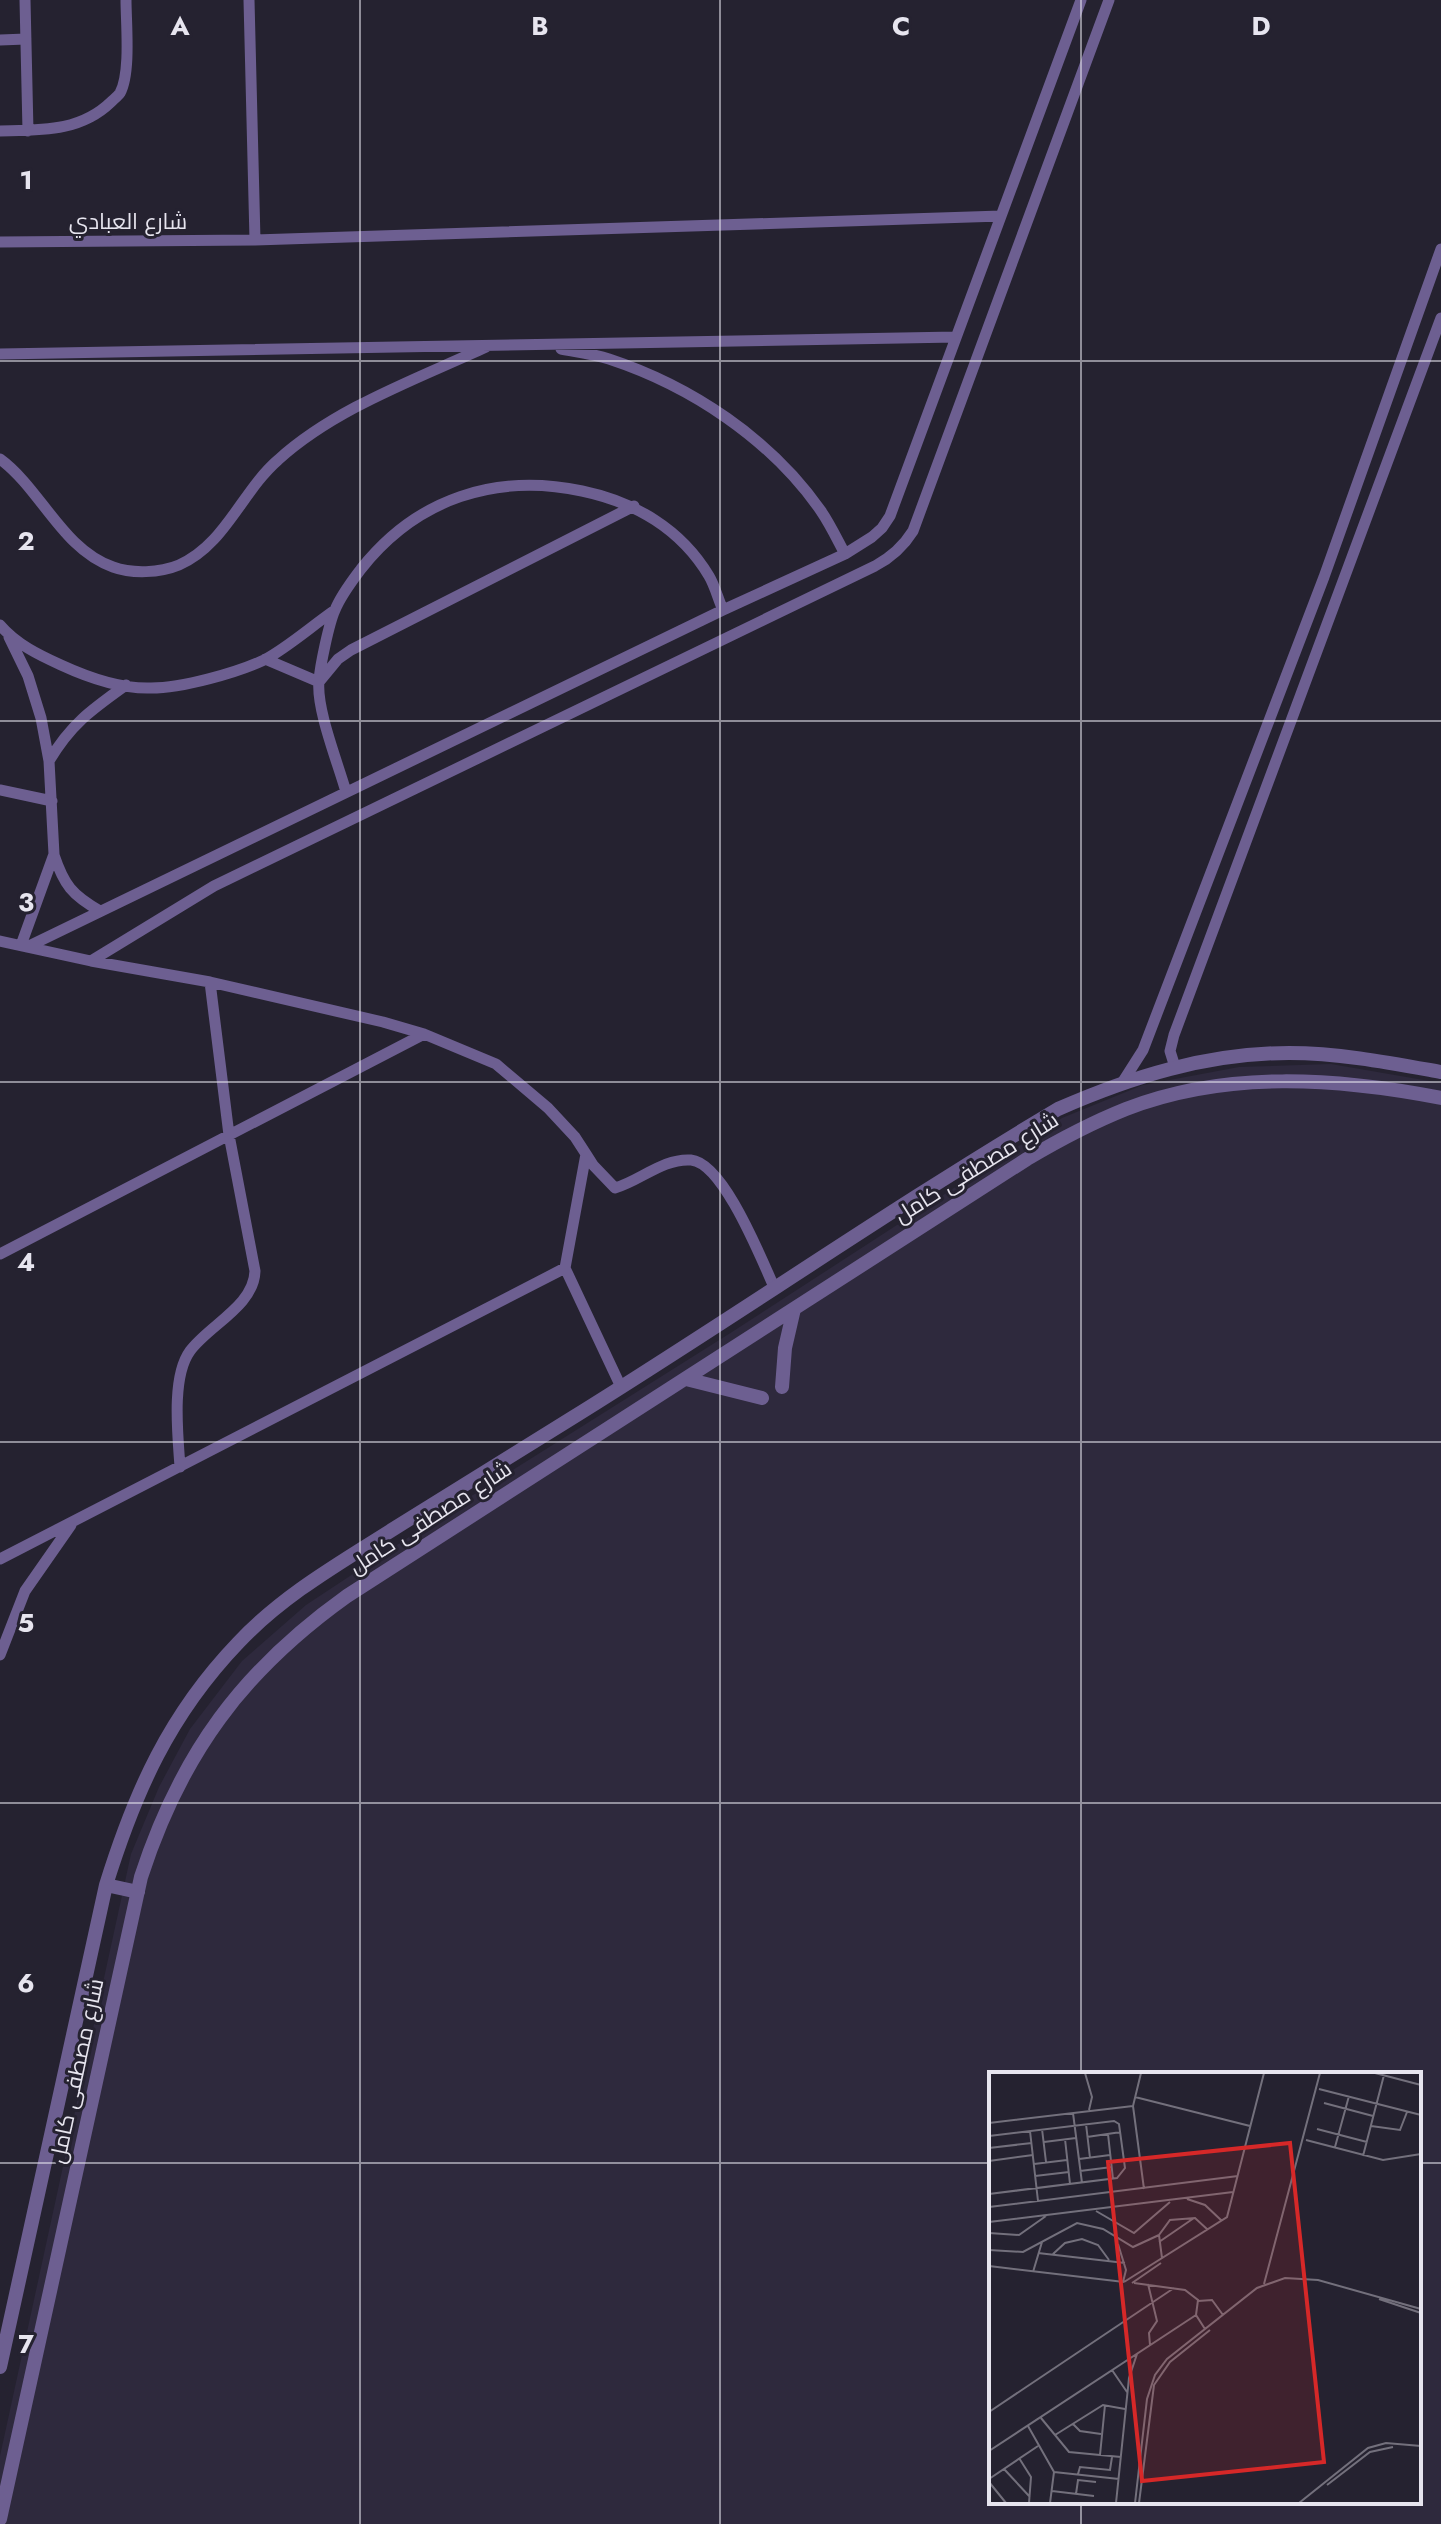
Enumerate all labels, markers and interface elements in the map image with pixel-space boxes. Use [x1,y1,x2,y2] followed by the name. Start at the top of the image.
[169,7,190,45] text: A
[531,7,549,45] text: B
[892,7,910,45] text: C
[1251,7,1271,45] text: D
[19,161,33,199] text: 1
[69,205,187,238] street label: شارع العبادي
[17,522,35,560] text: 2
[18,883,34,921] text: 3
[888,1104,1064,1230] street label: شارع مصطفى كامل
[17,1243,35,1281] text: 4
[342,1452,518,1582] street label: شارع مصطفى كامل
[18,1604,34,1642] text: 5
[17,1964,35,2002] text: 6
[41,1976,111,2166] street label: شارع مصطفى كامل
[989,2072,1421,2504] inset map
[18,2325,34,2363] text: 7

